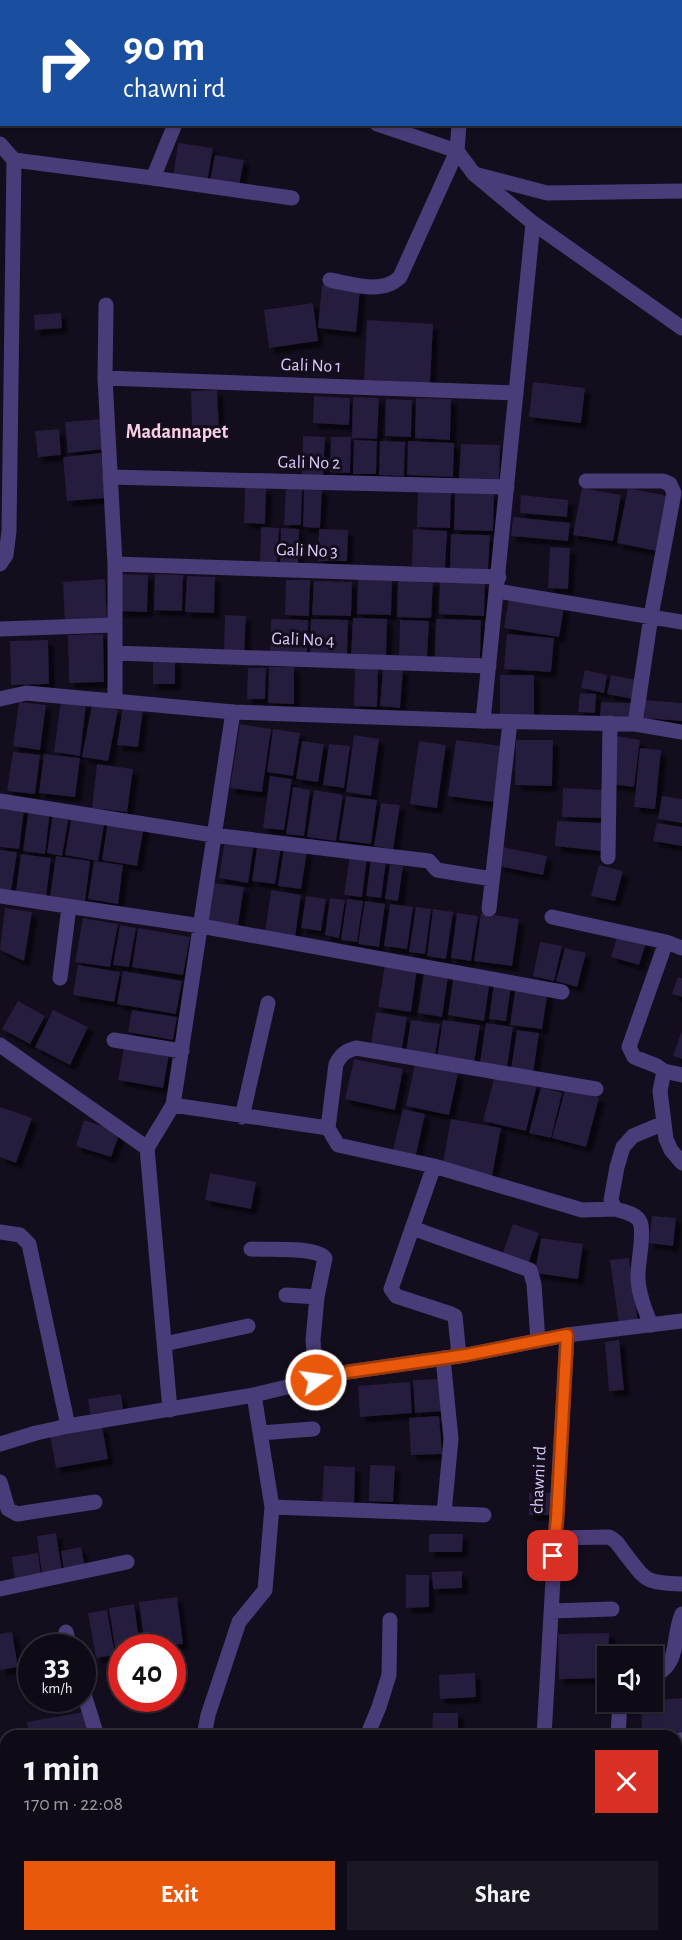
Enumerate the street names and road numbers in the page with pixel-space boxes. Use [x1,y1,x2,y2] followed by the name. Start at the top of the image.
[280,356,342,376] street label: Gali No 1
[278,453,340,473] street label: Gali No 2
[276,541,338,561] street label: Gali No 3
[271,630,335,650] street label: Gali No 4
[528,1445,550,1515] street label: chawni rd

